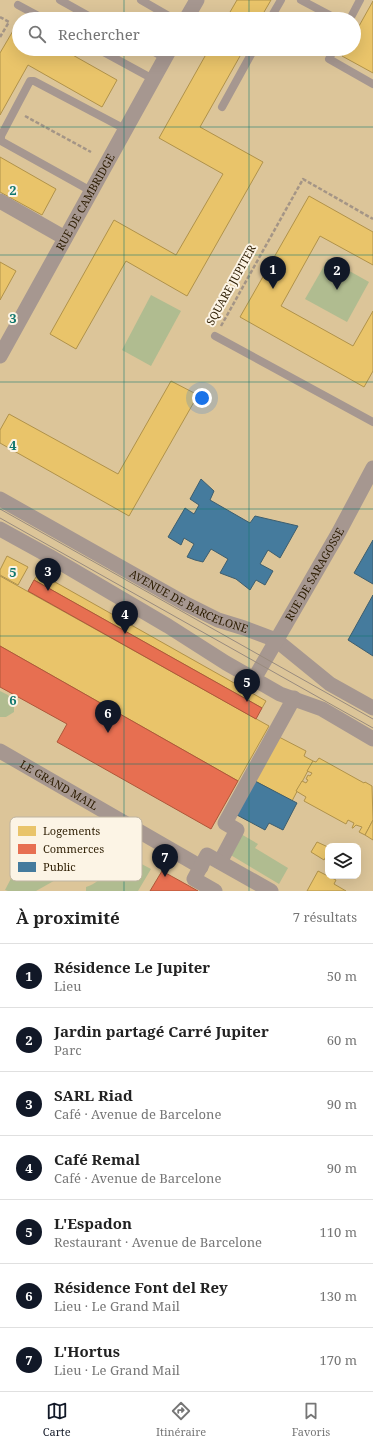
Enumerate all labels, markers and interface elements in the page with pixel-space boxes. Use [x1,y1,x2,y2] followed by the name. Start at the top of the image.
[12,12,361,56] search box
[26,23,48,45] icon: search
[58,24,140,44] text: Rechercher
[52,151,118,253] street label: RUE DE CAMBRIDGE
[9,181,17,199] text: 2
[202,241,259,328] street label: SQUARE JUPITER
[260,256,286,289] pin: 1
[324,257,350,290] pin: 2
[9,309,17,327] text: 3
[192,388,212,408] your location
[9,436,17,454] text: 4
[281,525,347,623] street label: RUE DE SARAGOSSE
[35,558,61,591] pin: 3
[9,563,17,581] text: 5
[127,566,250,636] street label: AVENUE DE BARCELONE
[112,601,138,634] pin: 4
[234,669,260,702] pin: 5
[9,691,17,709] text: 6
[95,700,121,733] pin: 6
[17,756,101,813] street label: LE GRAND MAIL
[10,817,142,881] legend
[43,823,100,838] text: Logements
[43,841,104,856] text: Commerces
[325,843,361,879] map controls
[325,843,361,879] button: layers
[152,844,178,877] pin: 7
[43,859,76,874] text: Public
[16,906,120,929] text: À proximité
[293,908,357,926] text: 7 résultats
[54,957,210,977] text: Résidence Le Jupiter
[25,967,33,985] text: 1
[327,967,357,985] text: 50 m
[54,977,81,995] text: Lieu
[54,1021,269,1041] text: Jardin partagé Carré Jupiter
[25,1031,33,1049] text: 2
[327,1031,357,1049] text: 60 m
[54,1041,82,1059] text: Parc
[54,1085,133,1105] text: SARL Riad
[25,1095,33,1113] text: 3
[327,1095,357,1113] text: 90 m
[54,1105,221,1123] text: Café · Avenue de Barcelone
[54,1149,140,1169] text: Café Remal
[25,1159,33,1177] text: 4
[327,1159,357,1177] text: 90 m
[54,1169,221,1187] text: Café · Avenue de Barcelone
[54,1213,132,1233] text: L'Espadon
[25,1223,33,1241] text: 5
[320,1223,357,1241] text: 110 m
[54,1233,262,1251] text: Restaurant · Avenue de Barcelone
[54,1277,228,1297] text: Résidence Font del Rey
[25,1287,33,1305] text: 6
[320,1287,357,1305] text: 130 m
[54,1297,180,1315] text: Lieu · Le Grand Mail
[54,1341,120,1361] text: L'Hortus
[25,1351,33,1369] text: 7
[320,1351,357,1369] text: 170 m
[54,1361,180,1379] text: Lieu · Le Grand Mail
[43,1400,71,1439] tab: Carte
[156,1400,206,1439] tab: Itinéraire
[292,1400,330,1439] tab: Favoris

